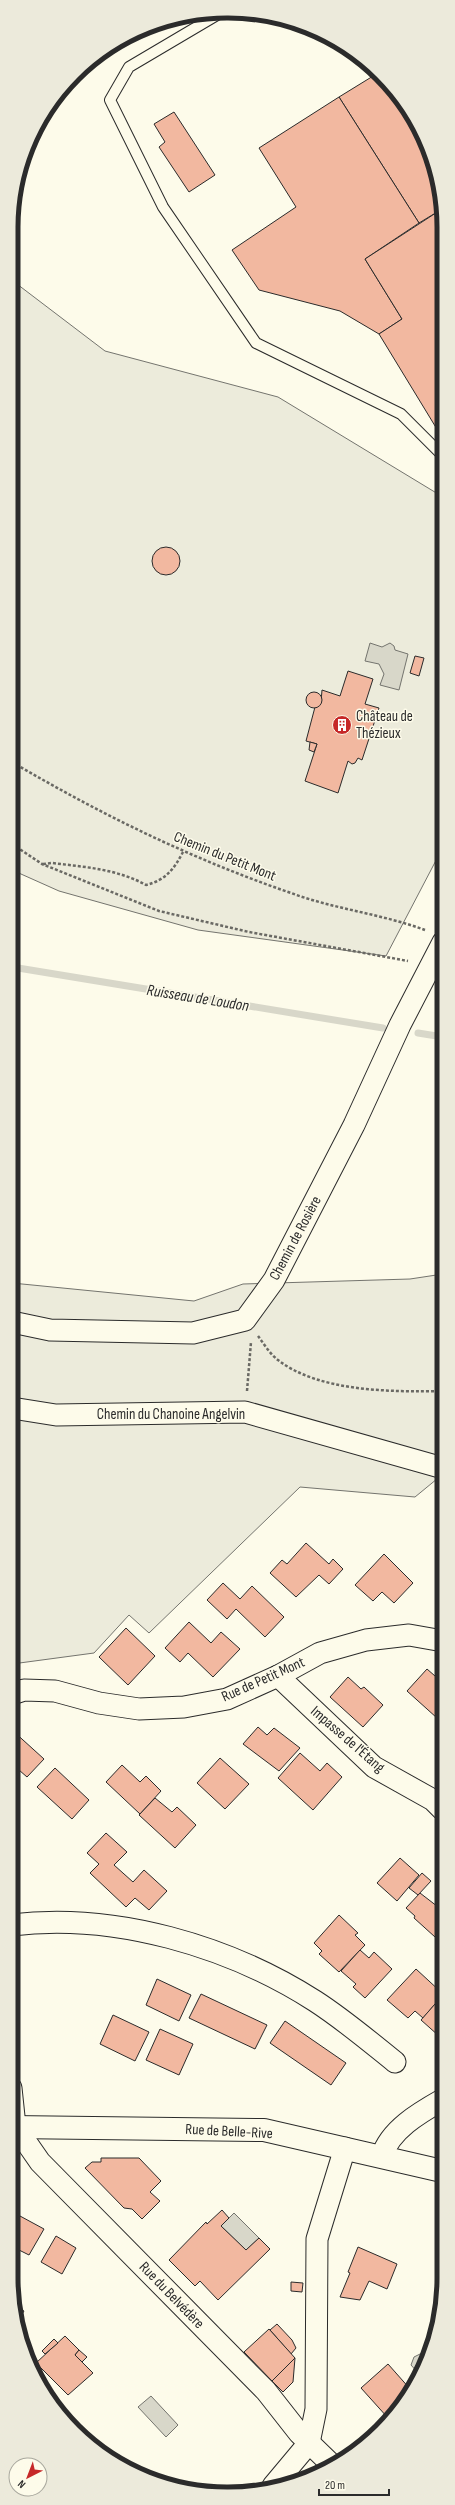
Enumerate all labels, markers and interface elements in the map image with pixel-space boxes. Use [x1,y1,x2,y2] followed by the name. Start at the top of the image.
[356,707,413,743] place label: Château de Thézieux
[331,714,353,736] building icon: Château de Thézieux
[171,827,279,886] street label: Chemin du Petit Mont
[145,981,251,1016] water label: Ruisseau de Loudon
[265,1193,326,1284] street label: Chemin de Rosière
[97,1405,245,1424] street label: Chemin du Chanoine Angelvin
[219,1652,308,1706] street label: Rue de Petit Mont
[307,1702,389,1777] street label: Impasse de l'Étang
[185,2120,273,2143] street label: Rue de Belle-Rive
[135,2258,208,2333] street label: Rue du Belvédère
[8,2457,48,2497] north arrow
[319,2471,389,2497] scale bar
[15,2477,28,2491] text: N
[325,2478,345,2493] text: 20 m

